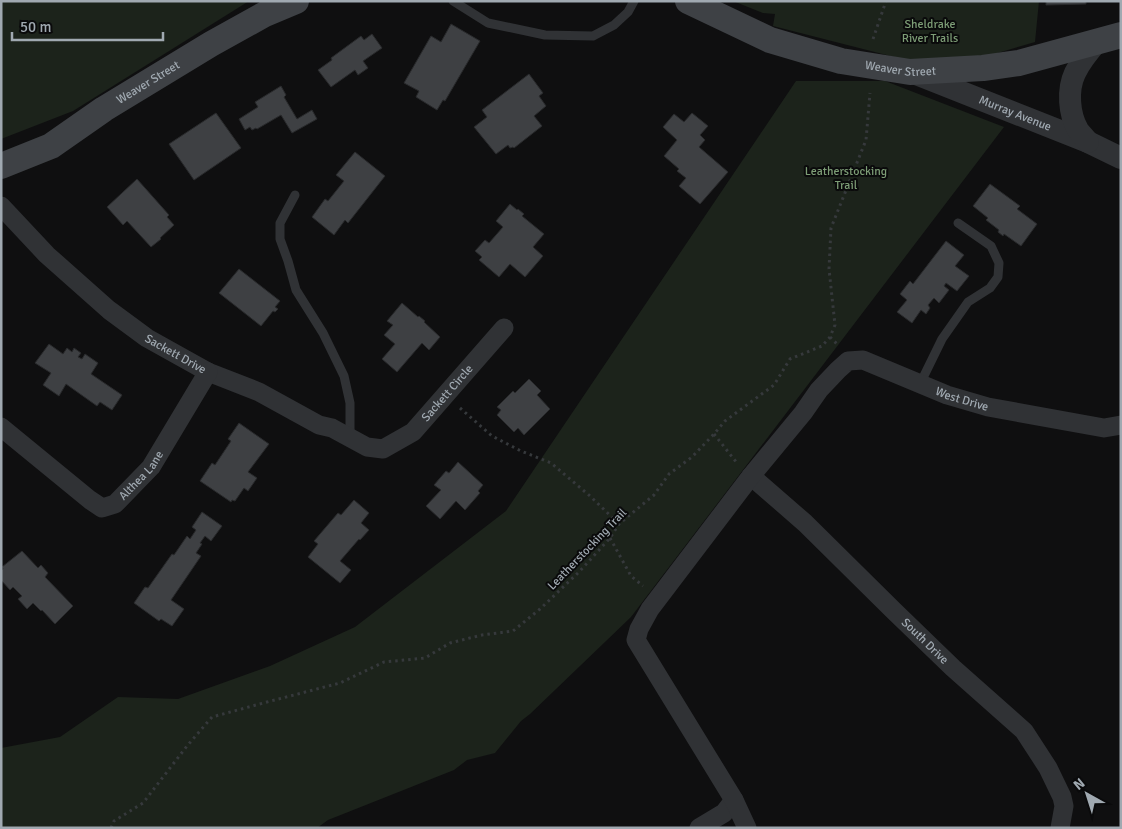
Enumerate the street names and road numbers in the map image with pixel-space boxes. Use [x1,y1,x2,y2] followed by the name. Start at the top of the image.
[114,58,183,108] street label: Weaver Street
[864,58,936,80] street label: Weaver Street
[976,93,1053,135] street label: Murray Avenue
[142,331,209,377] street label: Sackett Drive
[418,362,477,425] street label: Sackett Circle
[933,384,990,415] street label: West Drive
[116,448,167,504] street label: Althea Lane
[545,505,630,593] street label: Leatherstocking Trail
[898,615,951,668] street label: South Drive

